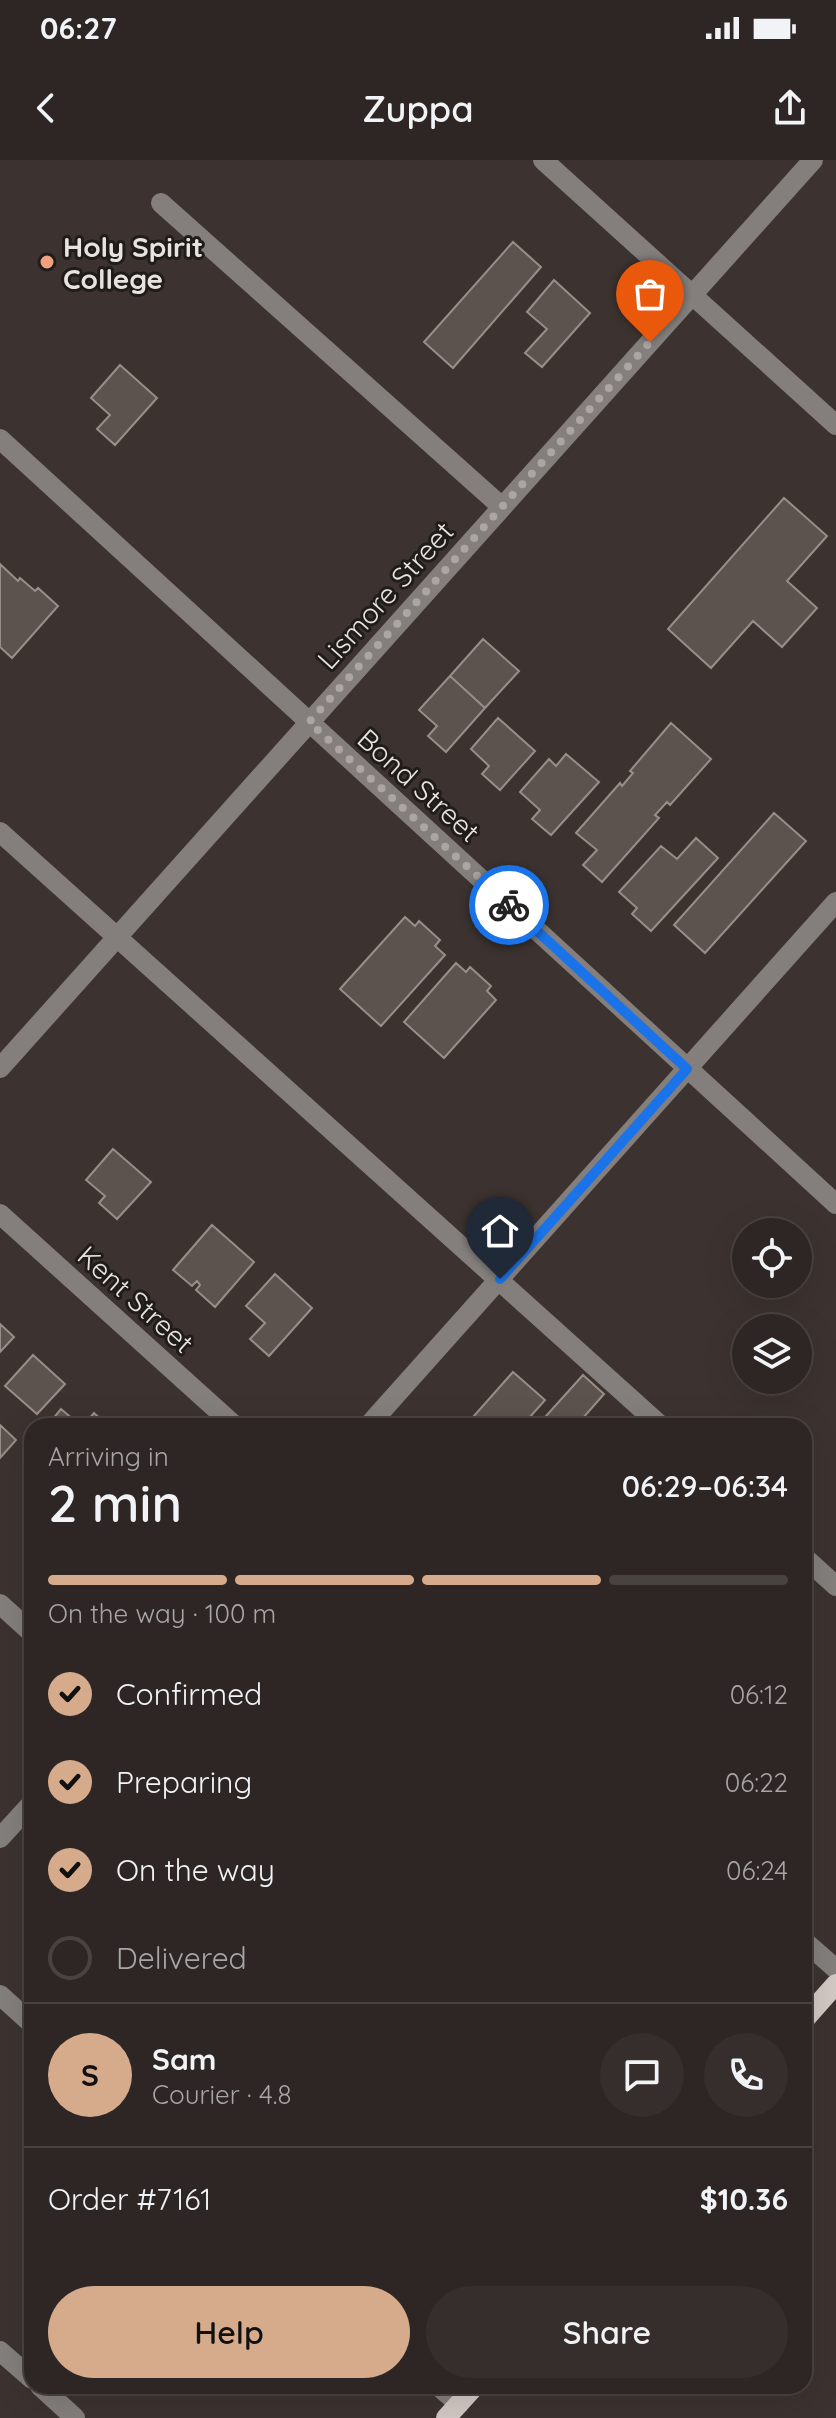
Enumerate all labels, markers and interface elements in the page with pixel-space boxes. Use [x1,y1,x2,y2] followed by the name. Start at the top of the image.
[40,9,117,47] text: 06:27
[24,86,68,130] icon: back
[362,86,474,131] text: Zuppa
[768,86,812,130] icon: share
[63,229,203,296] place label: Holy Spirit College
[38,253,56,271] marker: Holy Spirit College
[616,260,684,342] pin
[628,272,672,316] icon: bag
[310,514,460,676] street label: Lismore Street
[351,721,487,849] street label: Bond Street
[469,865,549,945] courier
[487,883,531,927] icon: bike
[466,1197,534,1279] pin
[478,1209,522,1253] icon: home
[732,1218,812,1394] map controls
[732,1218,812,1298] button: locate
[71,1238,201,1360] street label: Kent Street
[732,1314,812,1394] button: layers
[48,1440,169,1473] text: Arriving in
[622,1467,788,1505] text: 06:29–06:34
[48,1470,182,1535] text: 2 min
[48,1597,276,1630] text: On the way · 100 m
[48,1672,92,1716] icon: check
[116,1675,262,1713] text: Confirmed
[730,1678,788,1711] text: 06:12
[48,1760,92,1804] icon: check
[116,1763,252,1801] text: Preparing
[725,1766,788,1799] text: 06:22
[48,1848,92,1892] icon: check
[116,1851,275,1889] text: On the way
[726,1854,788,1887] text: 06:24
[116,1939,247,1977] text: Delivered
[600,2033,684,2117] button: chat
[704,2033,788,2117] button: phone
[152,2040,216,2078] text: Sam
[81,2056,99,2094] text: S
[152,2078,291,2111] text: Courier · 4.8
[48,2180,211,2218] text: Order #7161
[700,2180,788,2218] text: $10.36
[48,2286,410,2378] button: Help
[426,2286,788,2378] button: Share

